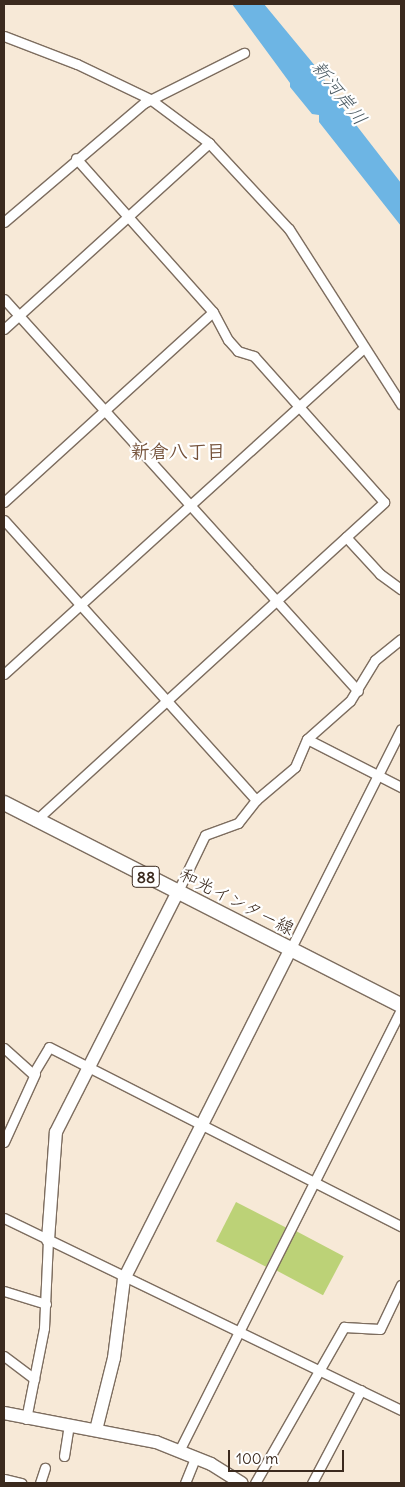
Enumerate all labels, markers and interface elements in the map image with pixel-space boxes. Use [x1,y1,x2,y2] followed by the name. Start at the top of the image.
[307,56,371,130] water label: 新河岸川
[131,441,225,463] district label: 新倉八丁目
[131,864,161,890] road number: 88
[176,864,298,940] street label: 和光インター線
[230,1440,346,1472] scale bar
[236,1449,278,1468] text: 100 m

